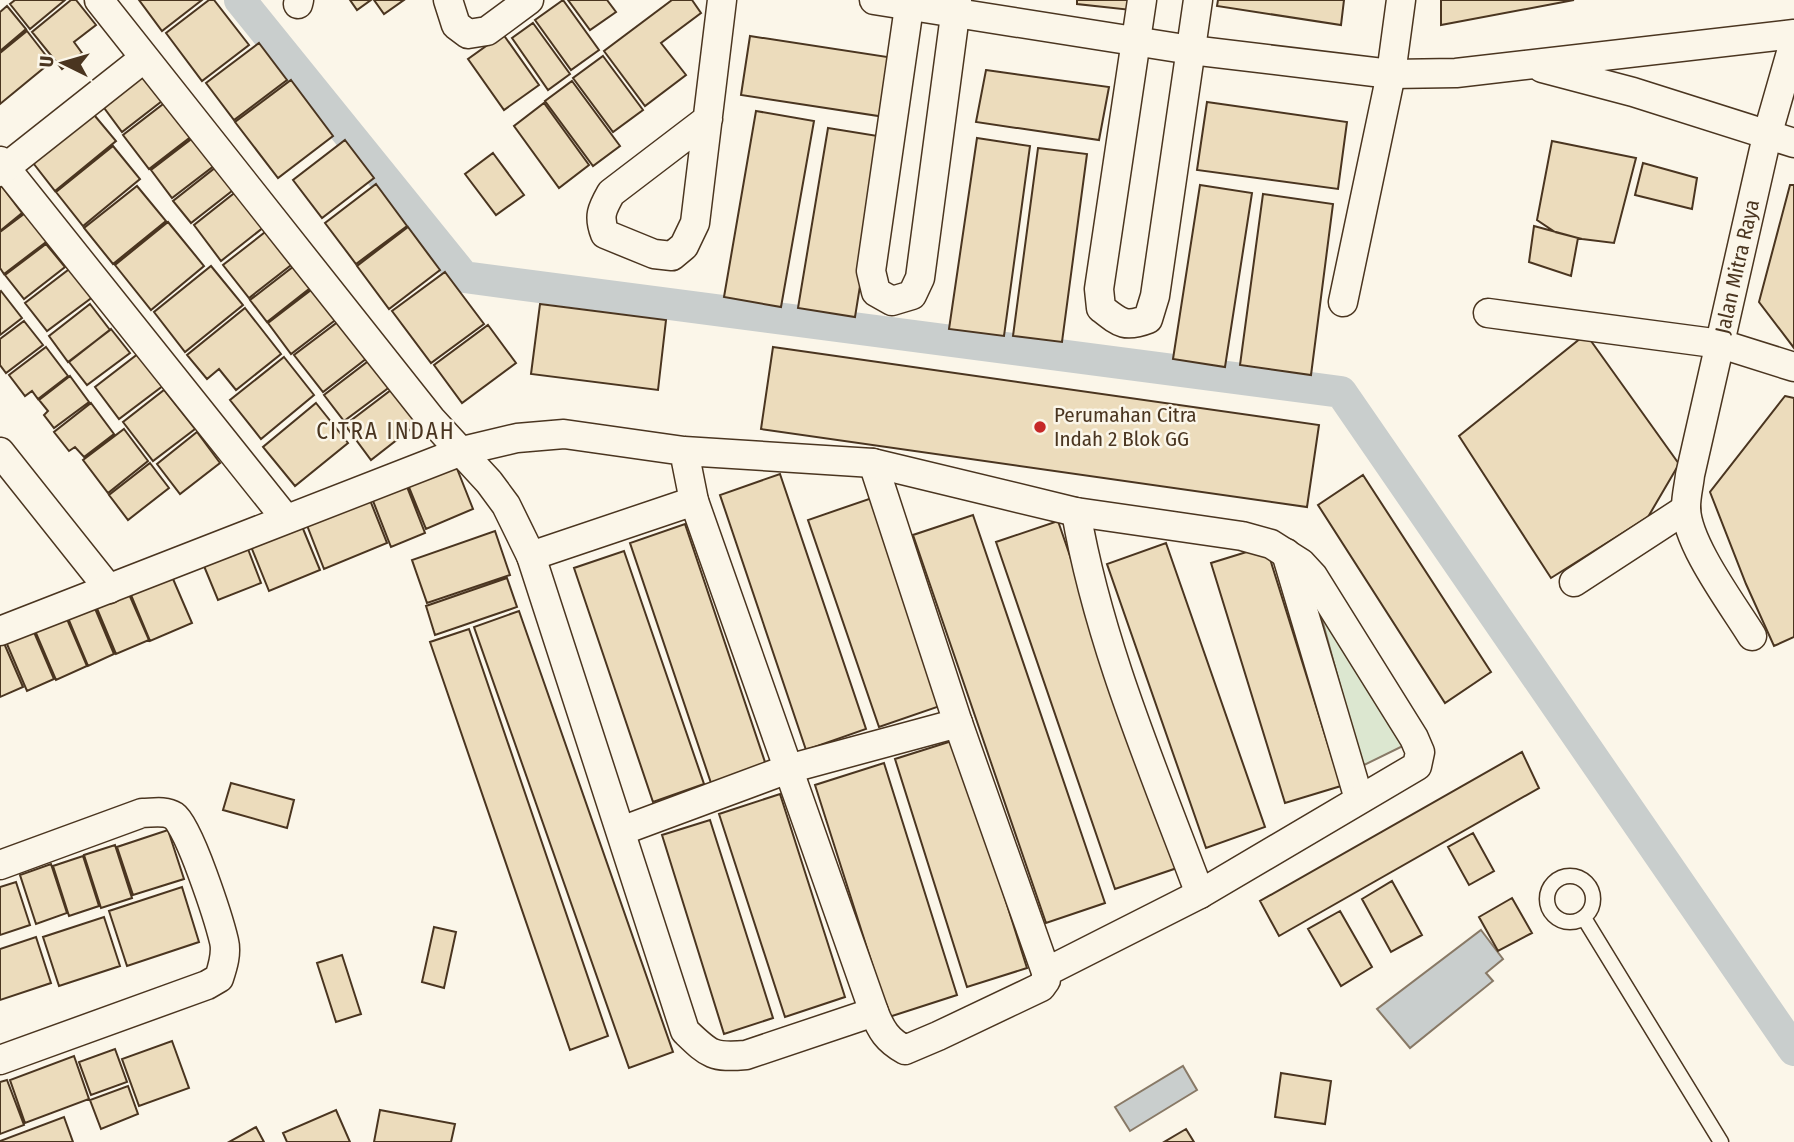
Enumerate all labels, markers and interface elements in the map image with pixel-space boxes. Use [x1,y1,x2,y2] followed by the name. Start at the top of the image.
[28,28,98,98] north arrow
[35,55,59,68] text: U
[1709,197,1765,337] street label: Jalan Mitra Raya
[1054,402,1197,452] place label: Perumahan Citra Indah 2 Blok GG
[316,417,456,445] district label: CITRA INDAH
[1032,419,1048,435] marker: Perumahan Citra Indah 2 Blok GG

